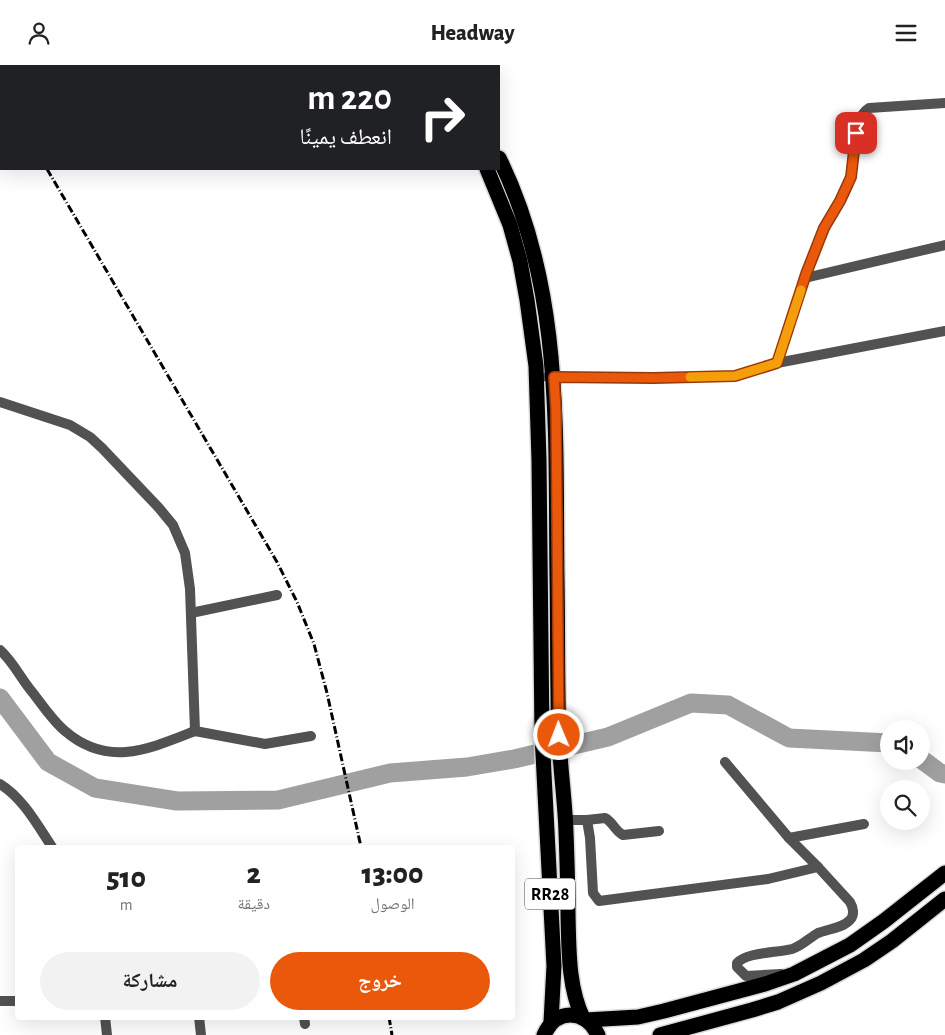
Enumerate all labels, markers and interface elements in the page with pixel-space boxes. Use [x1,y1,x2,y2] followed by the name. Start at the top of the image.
[25,19,53,47] icon: person
[892,19,920,47] icon: menu
[430,22,515,44] text: Headway
[307,81,392,116] text: 220 m
[410,85,475,150] icon: right
[835,112,877,154] pin
[842,119,870,147] icon: arrive
[300,126,392,148] text: انعطف يمينًا
[532,708,584,760] position arrow
[880,720,930,830] map controls
[880,720,930,770] button: sound
[880,780,930,830] button: search
[247,859,261,889] text: 2
[361,859,424,889] text: 13:00
[106,863,146,893] text: 510
[525,879,575,909] road number: RR28
[238,896,270,912] text: دقيقة
[370,896,415,912] text: الوصول
[120,897,133,913] text: m
[40,952,260,1010] button: مشاركة
[270,952,490,1010] button: خروج

